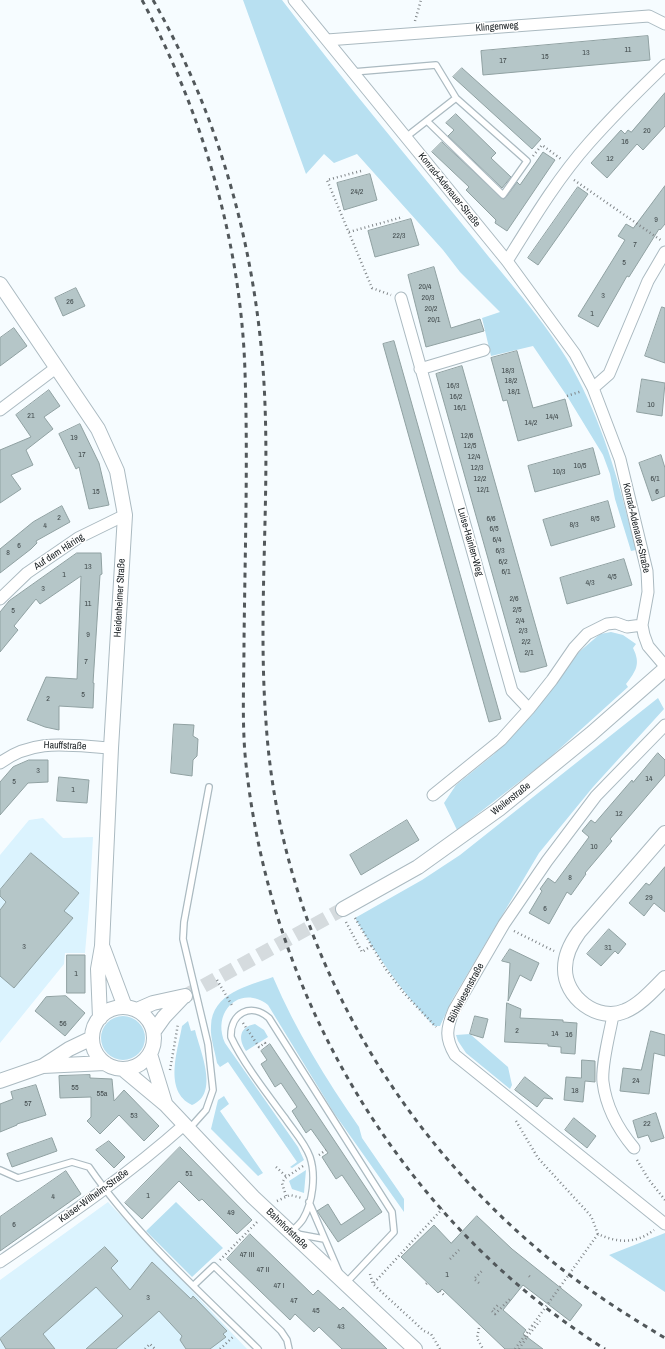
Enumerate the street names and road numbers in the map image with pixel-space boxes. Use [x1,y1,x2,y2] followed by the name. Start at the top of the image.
[475,20,519,34] street label: Klingenweg
[415,150,483,230] street label: Konrad-Adenauer-Straße
[620,482,652,574] street label: Konrad-Adenauer-Straße
[455,506,485,578] street label: Luise-Hainlen-Weg
[32,531,86,573] street label: Auf dem Häring
[112,558,128,638] street label: Heidenheimer Straße
[43,739,87,753] street label: Hauffstraße
[489,780,533,818] street label: Weilerstraße
[445,961,487,1025] street label: Bühlwiesenstraße
[57,1167,131,1225] street label: Kaiser-Wilhelm-Straße
[263,1206,311,1252] street label: Bahnhofstraße

